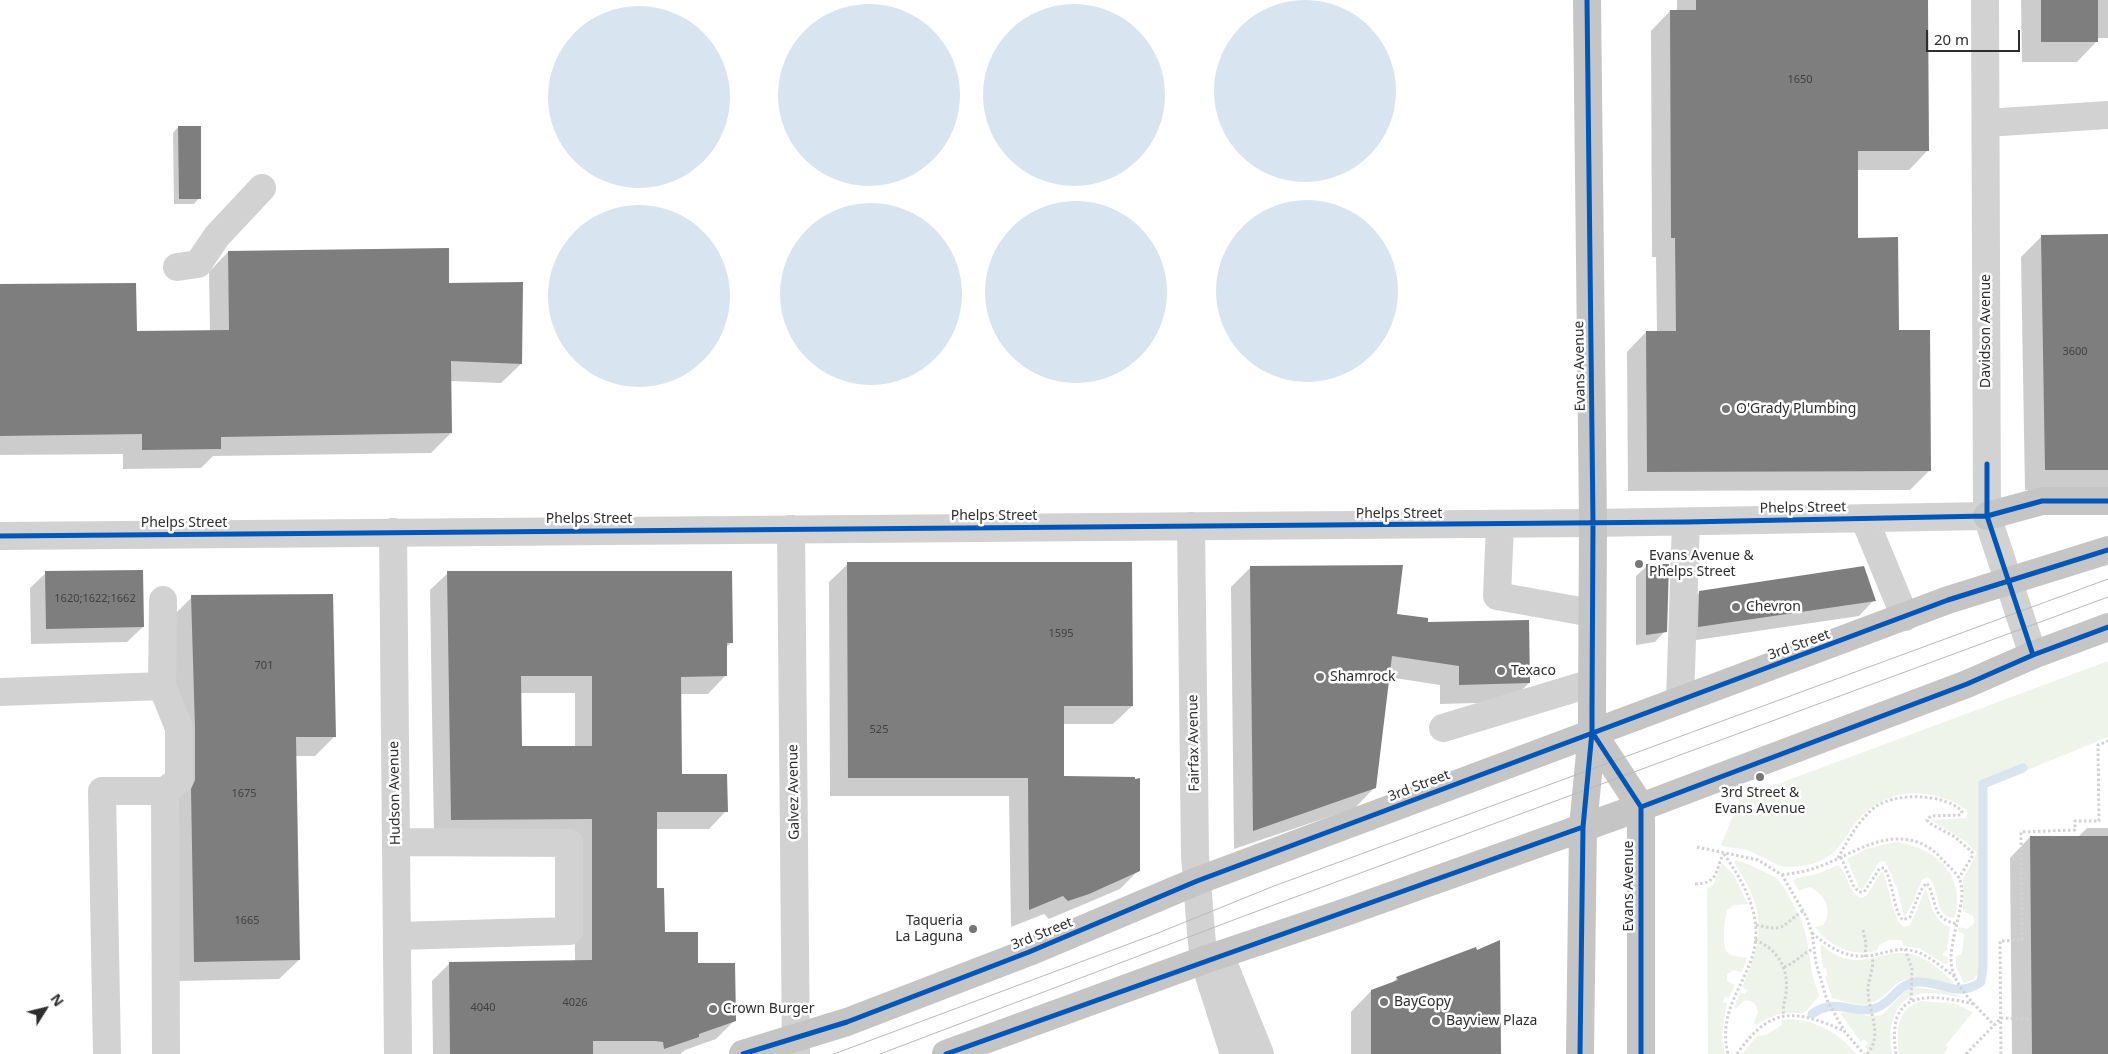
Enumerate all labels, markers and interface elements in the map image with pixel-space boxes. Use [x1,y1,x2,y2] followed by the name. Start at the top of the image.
[1928,20,2022,52] scale bar
[1934,29,1969,49] text: 20 m
[1787,73,1813,87] house number: 1650
[1978,274,1994,388] street label: Davidson Avenue
[1571,320,1589,412] street label: Evans Avenue
[2062,345,2088,359] house number: 3600
[1736,401,1856,417] place label: O'Grady Plumbing
[1720,403,1732,415] marker: O'Grady Plumbing
[1760,499,1846,517] street label: Phelps Street
[1356,506,1442,522] street label: Phelps Street
[951,508,1037,524] street label: Phelps Street
[546,511,632,527] street label: Phelps Street
[141,515,227,531] street label: Phelps Street
[1649,548,1754,580] place label: Evans Avenue & Phelps Street
[1633,558,1645,570] marker: Evans Avenue & Phelps Street
[54,592,136,606] house number: 1620;1622;1662
[1746,599,1801,615] place label: Chevron
[1730,601,1742,613] marker: Chevron
[1766,626,1832,664] street label: 3rd Street
[1048,627,1074,641] house number: 1595
[255,659,273,673] house number: 701
[1511,663,1556,679] place label: Texaco
[1495,665,1507,677] marker: Texaco
[1330,669,1395,685] place label: Shamrock
[1314,671,1326,683] marker: Shamrock
[1185,694,1203,792] street label: Fairfax Avenue
[870,723,888,737] house number: 525
[386,741,404,845] street label: Hudson Avenue
[785,744,803,840] street label: Galvez Avenue
[1386,767,1452,805] street label: 3rd Street
[1754,771,1766,783] marker: 3rd Street & Evans Avenue
[1715,785,1805,818] place label: 3rd Street & Evans Avenue
[231,787,257,801] house number: 1675
[1621,841,1637,931] street label: Evans Avenue
[895,913,963,946] place label: Taqueria La Laguna
[234,914,260,928] house number: 1665
[1009,914,1075,954] street label: 3rd Street
[967,923,979,935] marker: Taqueria La Laguna
[20,984,70,1034] north arrow
[47,990,69,1010] text: N
[1394,994,1451,1010] place label: BayCopy
[562,996,588,1010] house number: 4026
[1378,996,1390,1008] marker: BayCopy
[470,1001,496,1015] house number: 4040
[723,1001,815,1017] place label: Crown Burger
[707,1003,719,1015] marker: Crown Burger
[1446,1013,1537,1029] place label: Bayview Plaza
[1430,1015,1442,1027] marker: Bayview Plaza

